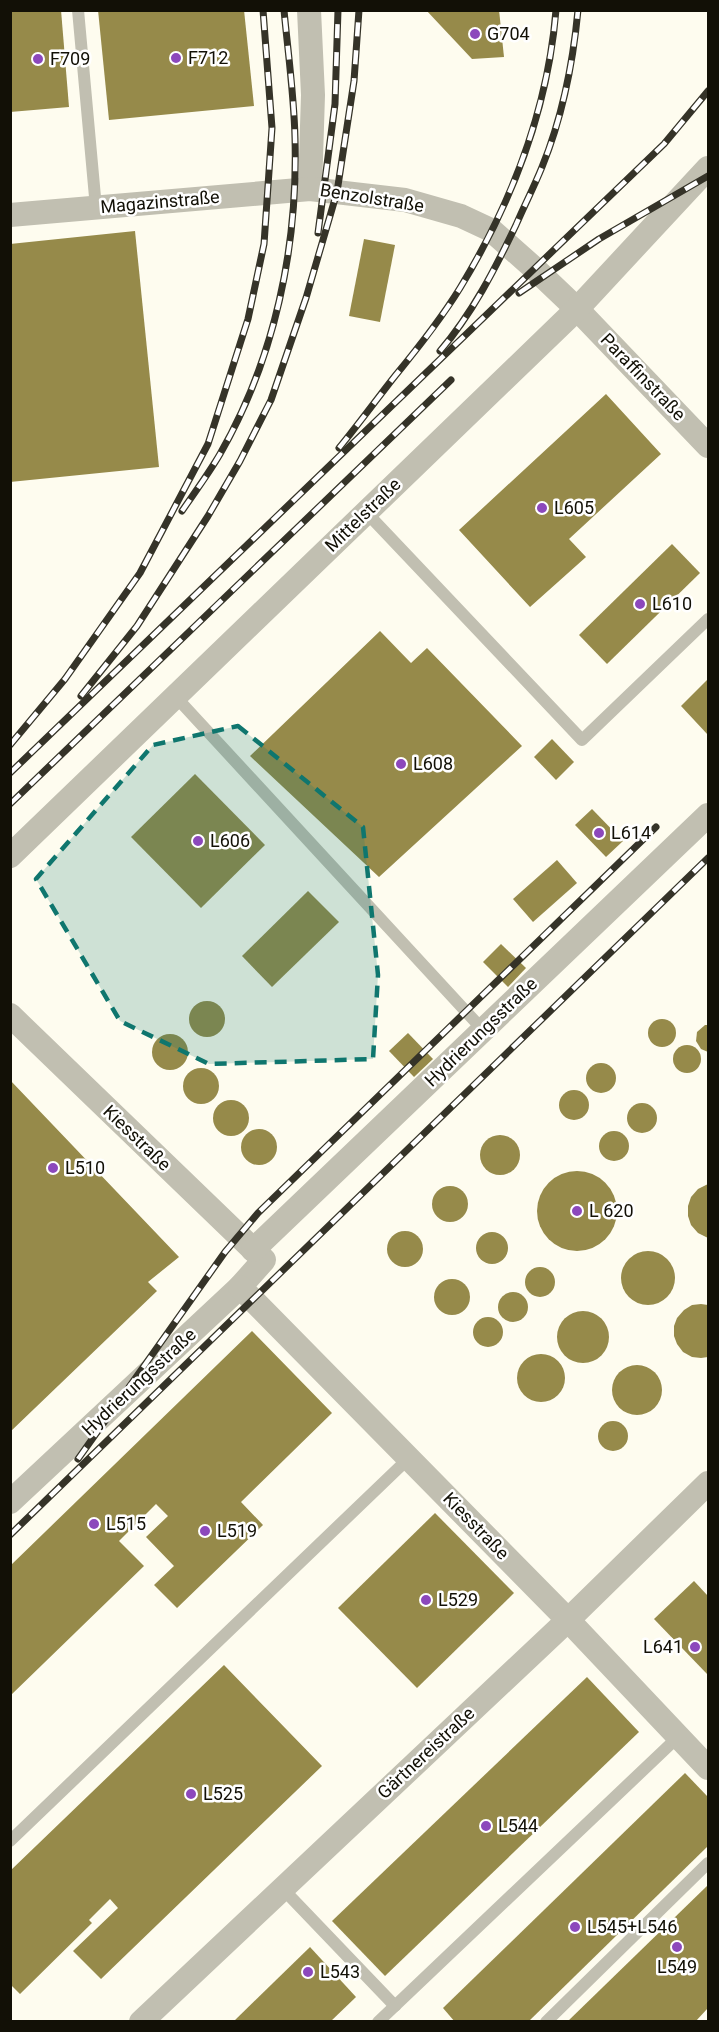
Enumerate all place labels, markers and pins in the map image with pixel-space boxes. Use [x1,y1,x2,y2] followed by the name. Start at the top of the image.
[487,23,530,44] place label: G704
[468,27,482,41] marker: G704
[188,47,228,68] place label: F712
[50,48,90,69] place label: F709
[169,51,183,65] marker: F712
[31,52,45,66] marker: F709
[554,497,594,518] place label: L605
[535,501,549,515] marker: L605
[652,593,692,614] place label: L610
[633,597,647,611] marker: L610
[413,753,453,774] place label: L608
[394,757,408,771] marker: L608
[611,822,651,843] place label: L614
[592,826,606,840] marker: L614
[210,830,250,851] place label: L606
[191,834,205,848] marker: L606
[65,1157,105,1178] place label: L510
[46,1161,60,1175] marker: L510
[589,1200,634,1221] place label: L 620
[570,1204,584,1218] marker: L 620
[106,1513,146,1534] place label: L515
[87,1517,101,1531] marker: L515
[217,1520,257,1541] place label: L519
[198,1524,212,1538] marker: L519
[438,1589,478,1610] place label: L529
[419,1593,433,1607] marker: L529
[643,1636,683,1657] place label: L641
[688,1640,702,1654] marker: L641
[203,1783,243,1804] place label: L525
[184,1787,198,1801] marker: L525
[498,1815,538,1836] place label: L544
[479,1819,493,1833] marker: L544
[587,1916,677,1937] place label: L545+L546
[568,1920,582,1934] marker: L545+L546
[670,1940,684,1954] marker: L549
[657,1956,697,1977] place label: L549
[320,1961,360,1982] place label: L543
[301,1965,315,1979] marker: L543

